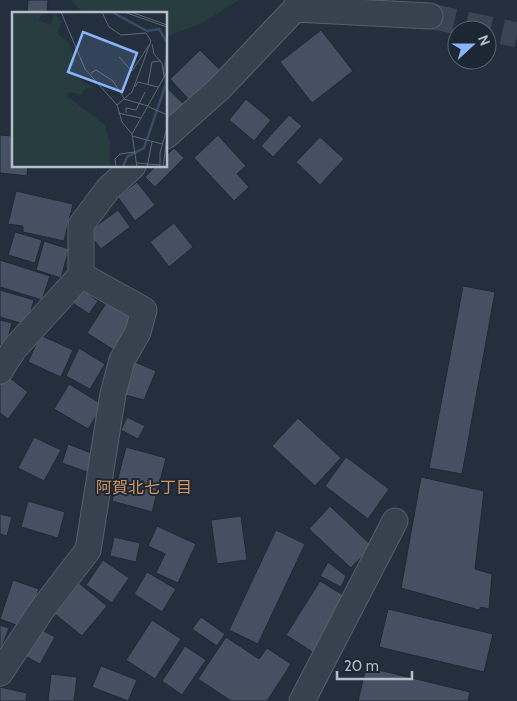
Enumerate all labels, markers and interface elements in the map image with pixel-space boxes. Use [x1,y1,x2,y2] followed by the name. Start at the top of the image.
[12,12,168,168] inset map
[447,20,497,70] north arrow
[474,32,494,48] text: N
[96,478,192,497] district label: 阿賀北七丁目
[337,648,412,680] scale bar
[344,657,379,675] text: 20 m

